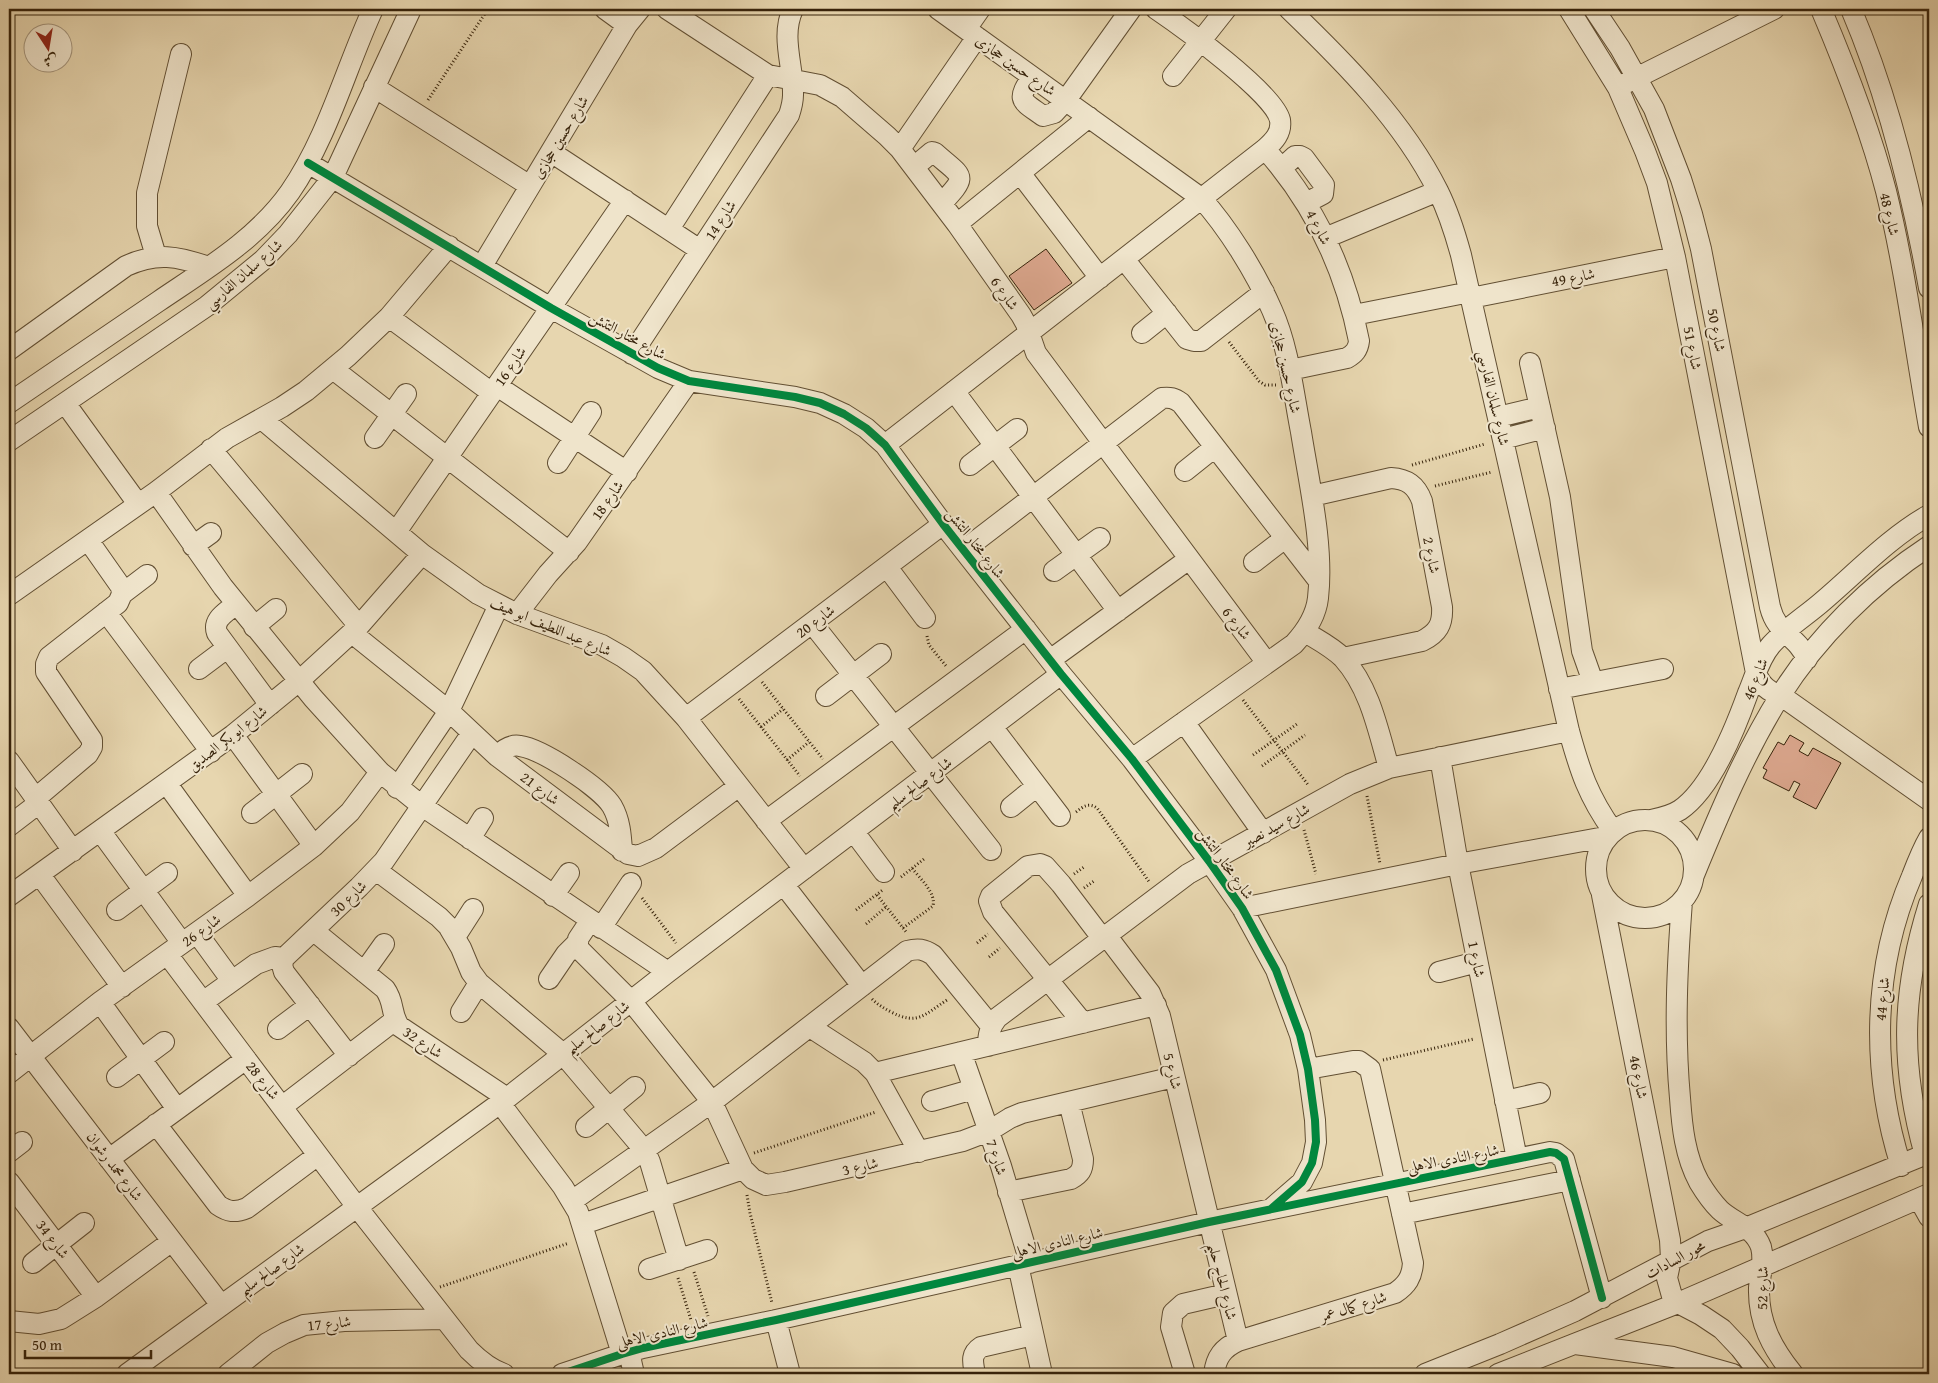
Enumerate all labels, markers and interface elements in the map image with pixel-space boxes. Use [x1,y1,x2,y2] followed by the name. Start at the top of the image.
[22,22,72,72] north arrow
[970,29,1060,103] street label: شارع حسين حجازى
[42,49,60,72] text: ش
[527,91,596,184] street label: شارع حسين حجازى
[1872,190,1905,238] street label: شارع 48
[699,196,743,246] street label: شارع 14
[1299,206,1337,249] street label: شارع 4
[199,234,289,317] street label: شارع سلمان الفارسي
[1550,263,1597,294] street label: شارع 49
[983,272,1024,316] street label: شارع 6
[585,305,670,367] street label: شارع مختار التتش
[1700,307,1731,354] street label: شارع 50
[1262,319,1307,416] street label: شارع حسين حجازى
[1676,325,1707,372] street label: شارع 51
[489,342,533,392] street label: شارع 16
[1469,348,1515,449] street label: شارع سلمان الفارسي
[586,476,631,526] street label: شارع 18
[939,503,1010,584] street label: شارع مختار التتش
[1415,535,1446,576] street label: شارع 2
[486,591,615,664] street label: شارع عبد اللطيف ابو هيف
[791,599,841,645] street label: شارع 20
[1215,602,1256,646] street label: شارع 6
[1737,655,1776,704] street label: شارع 46
[183,700,273,778] street label: شارع ابو بكر الصديق
[882,751,959,819] street label: شارع صالح سليم
[514,766,564,812] street label: شارع 21
[1237,798,1315,856] street label: شارع سيد نصير
[1190,823,1259,905] street label: شارع مختار التتش
[325,875,373,923] street label: شارع 30
[177,909,227,954] street label: شارع 26
[1460,939,1491,980] street label: شارع 1
[1870,976,1897,1022] street label: شارع 44
[560,995,637,1063] street label: شارع صالح سليم
[397,1021,447,1065] street label: شارع 32
[1155,1051,1188,1092] street label: شارع 5
[1622,1054,1653,1101] street label: شارع 46
[239,1056,285,1106] street label: شارع 28
[79,1127,148,1207] street label: شارع محمد رشوان
[979,1136,1013,1179] street label: شارع 7
[1405,1139,1501,1180] street label: شارع النادى الاهلى
[840,1152,881,1183] street label: شارع 3
[29,1215,75,1265] street label: شارع 34
[1009,1221,1106,1266] street label: شارع النادى الاهلى
[1641,1234,1709,1284] street label: محور السادات
[234,1238,311,1304] street label: شارع صالح سليم
[1198,1240,1243,1323] street label: شارع الحاج حليم
[1751,1266,1776,1310] street label: شارع 52
[1315,1286,1390,1330] street label: شارع كمال عمر
[306,1310,352,1339] street label: شارع 17
[614,1311,711,1356] street label: شارع النادى الاهلى
[25,1328,151,1360] scale bar
[32,1334,63,1355] text: 50 m

